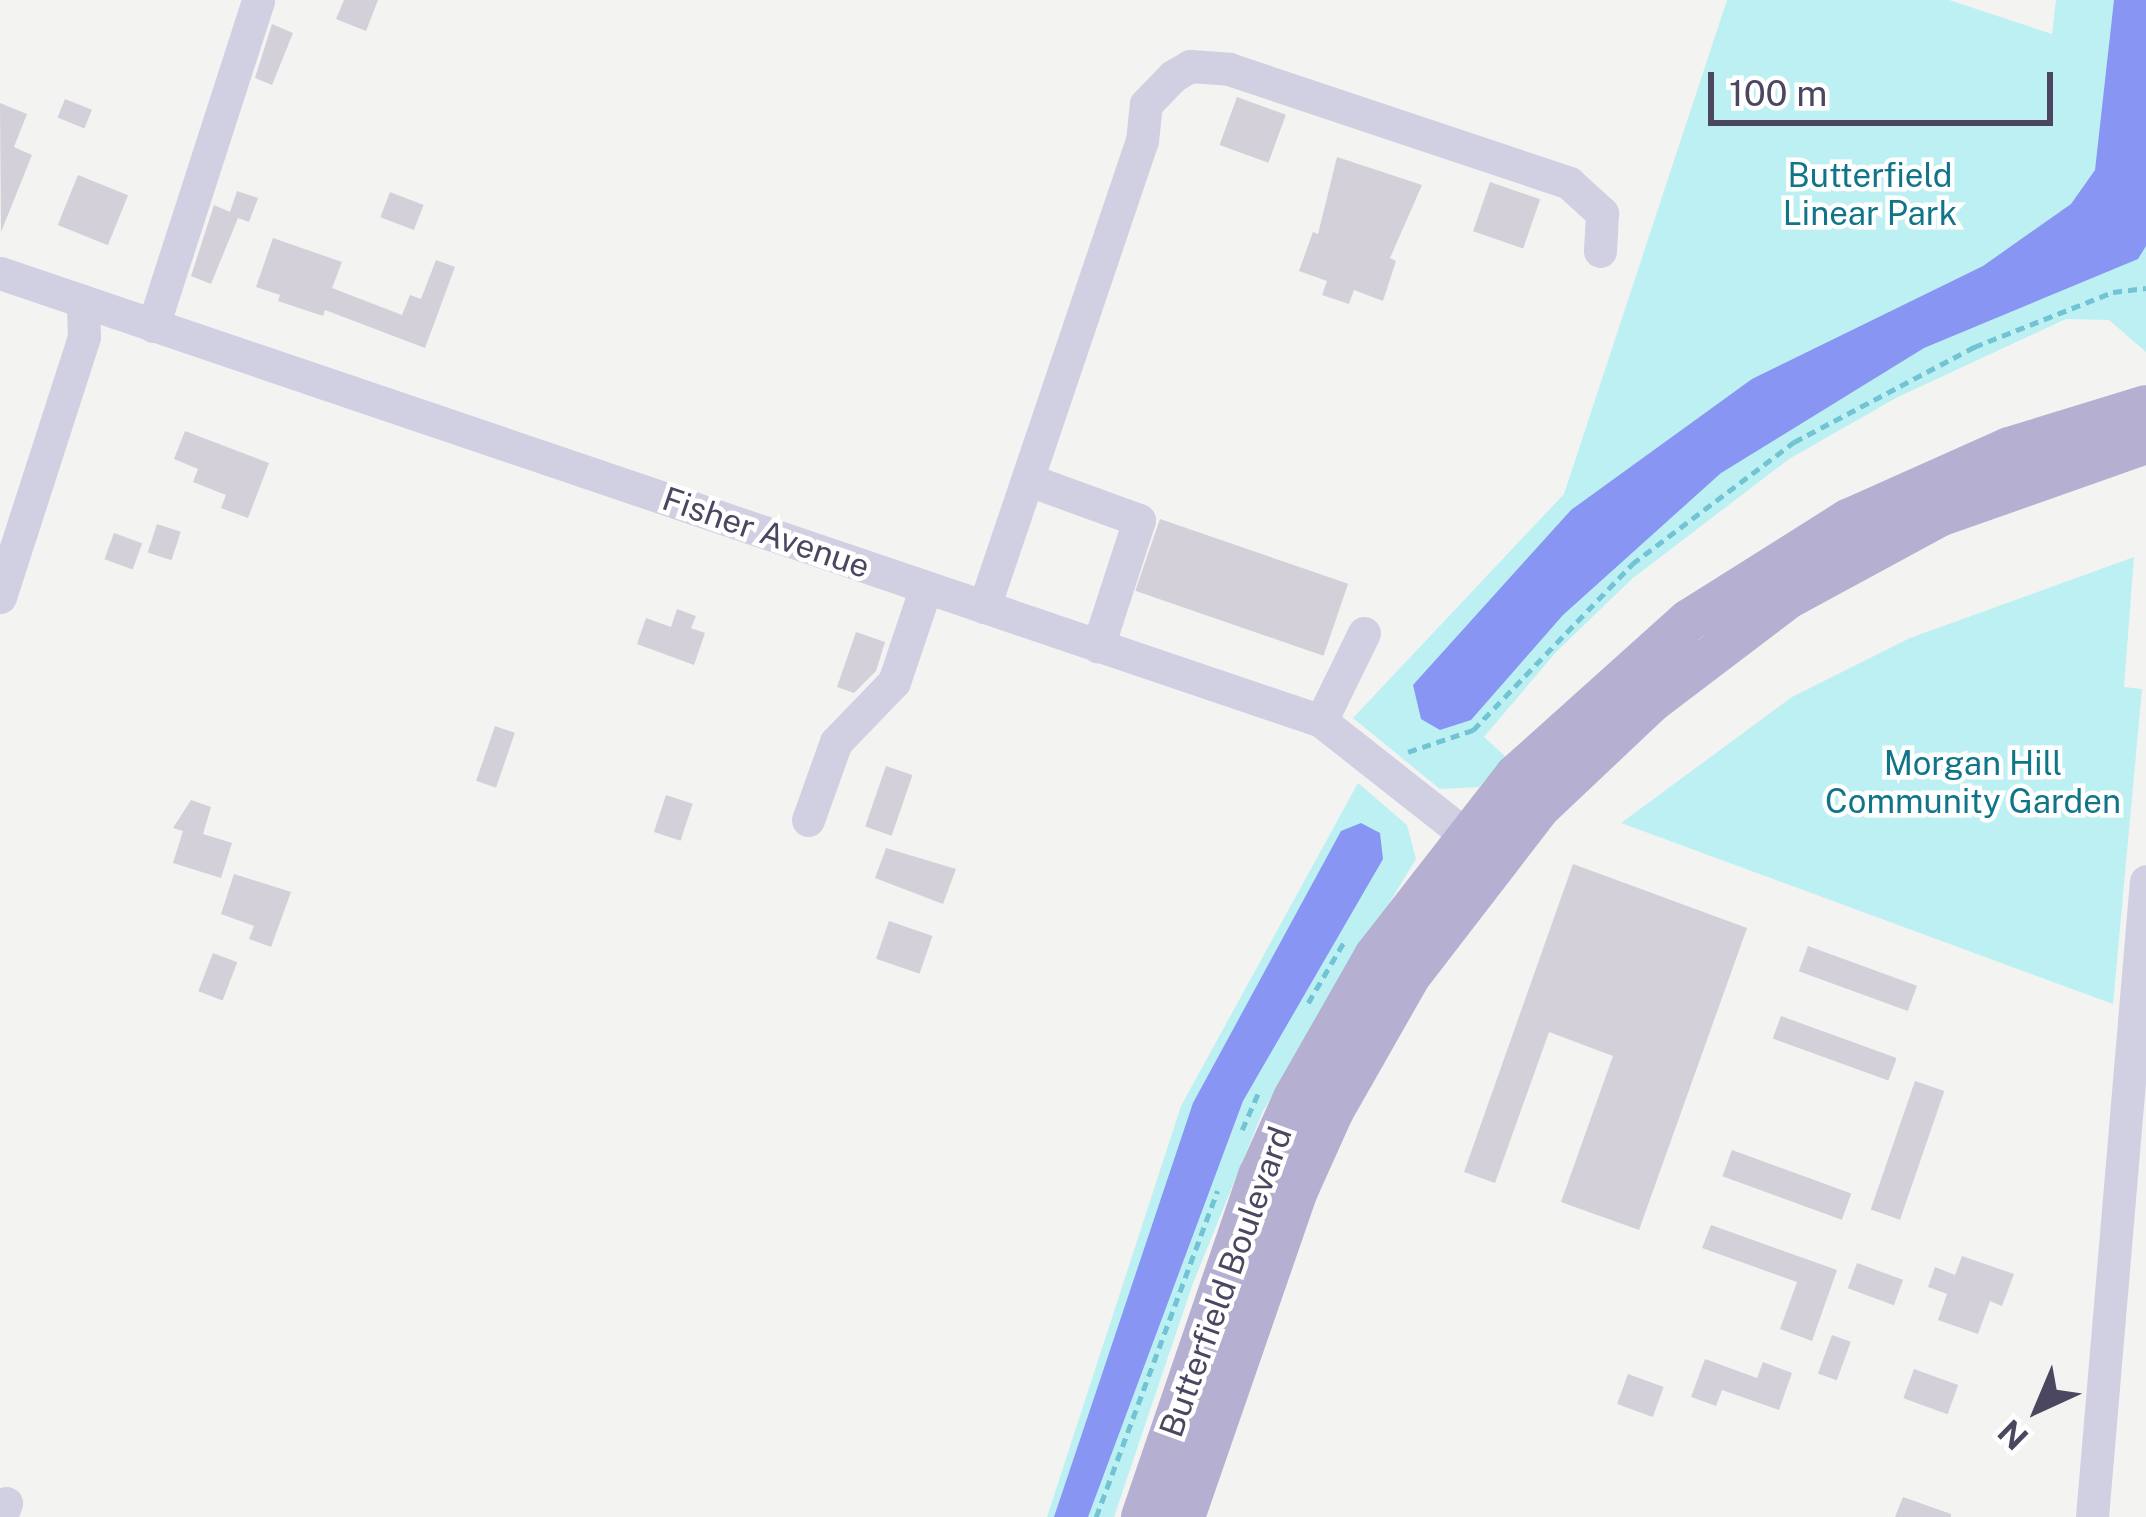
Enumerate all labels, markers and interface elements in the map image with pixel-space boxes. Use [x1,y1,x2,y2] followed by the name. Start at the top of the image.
[1714,48,2059,122] scale bar
[1729,72,1827,114] text: 100 m
[1783,156,1957,234] park label: Butterfield Linear Park
[657,479,875,587] street label: Fisher Avenue
[1825,744,2121,822] park label: Morgan Hill Community Garden
[1151,1121,1301,1443] street label: Butterfield Boulevard
[1978,1349,2098,1469] north arrow
[1991,1412,2035,1458] text: N

